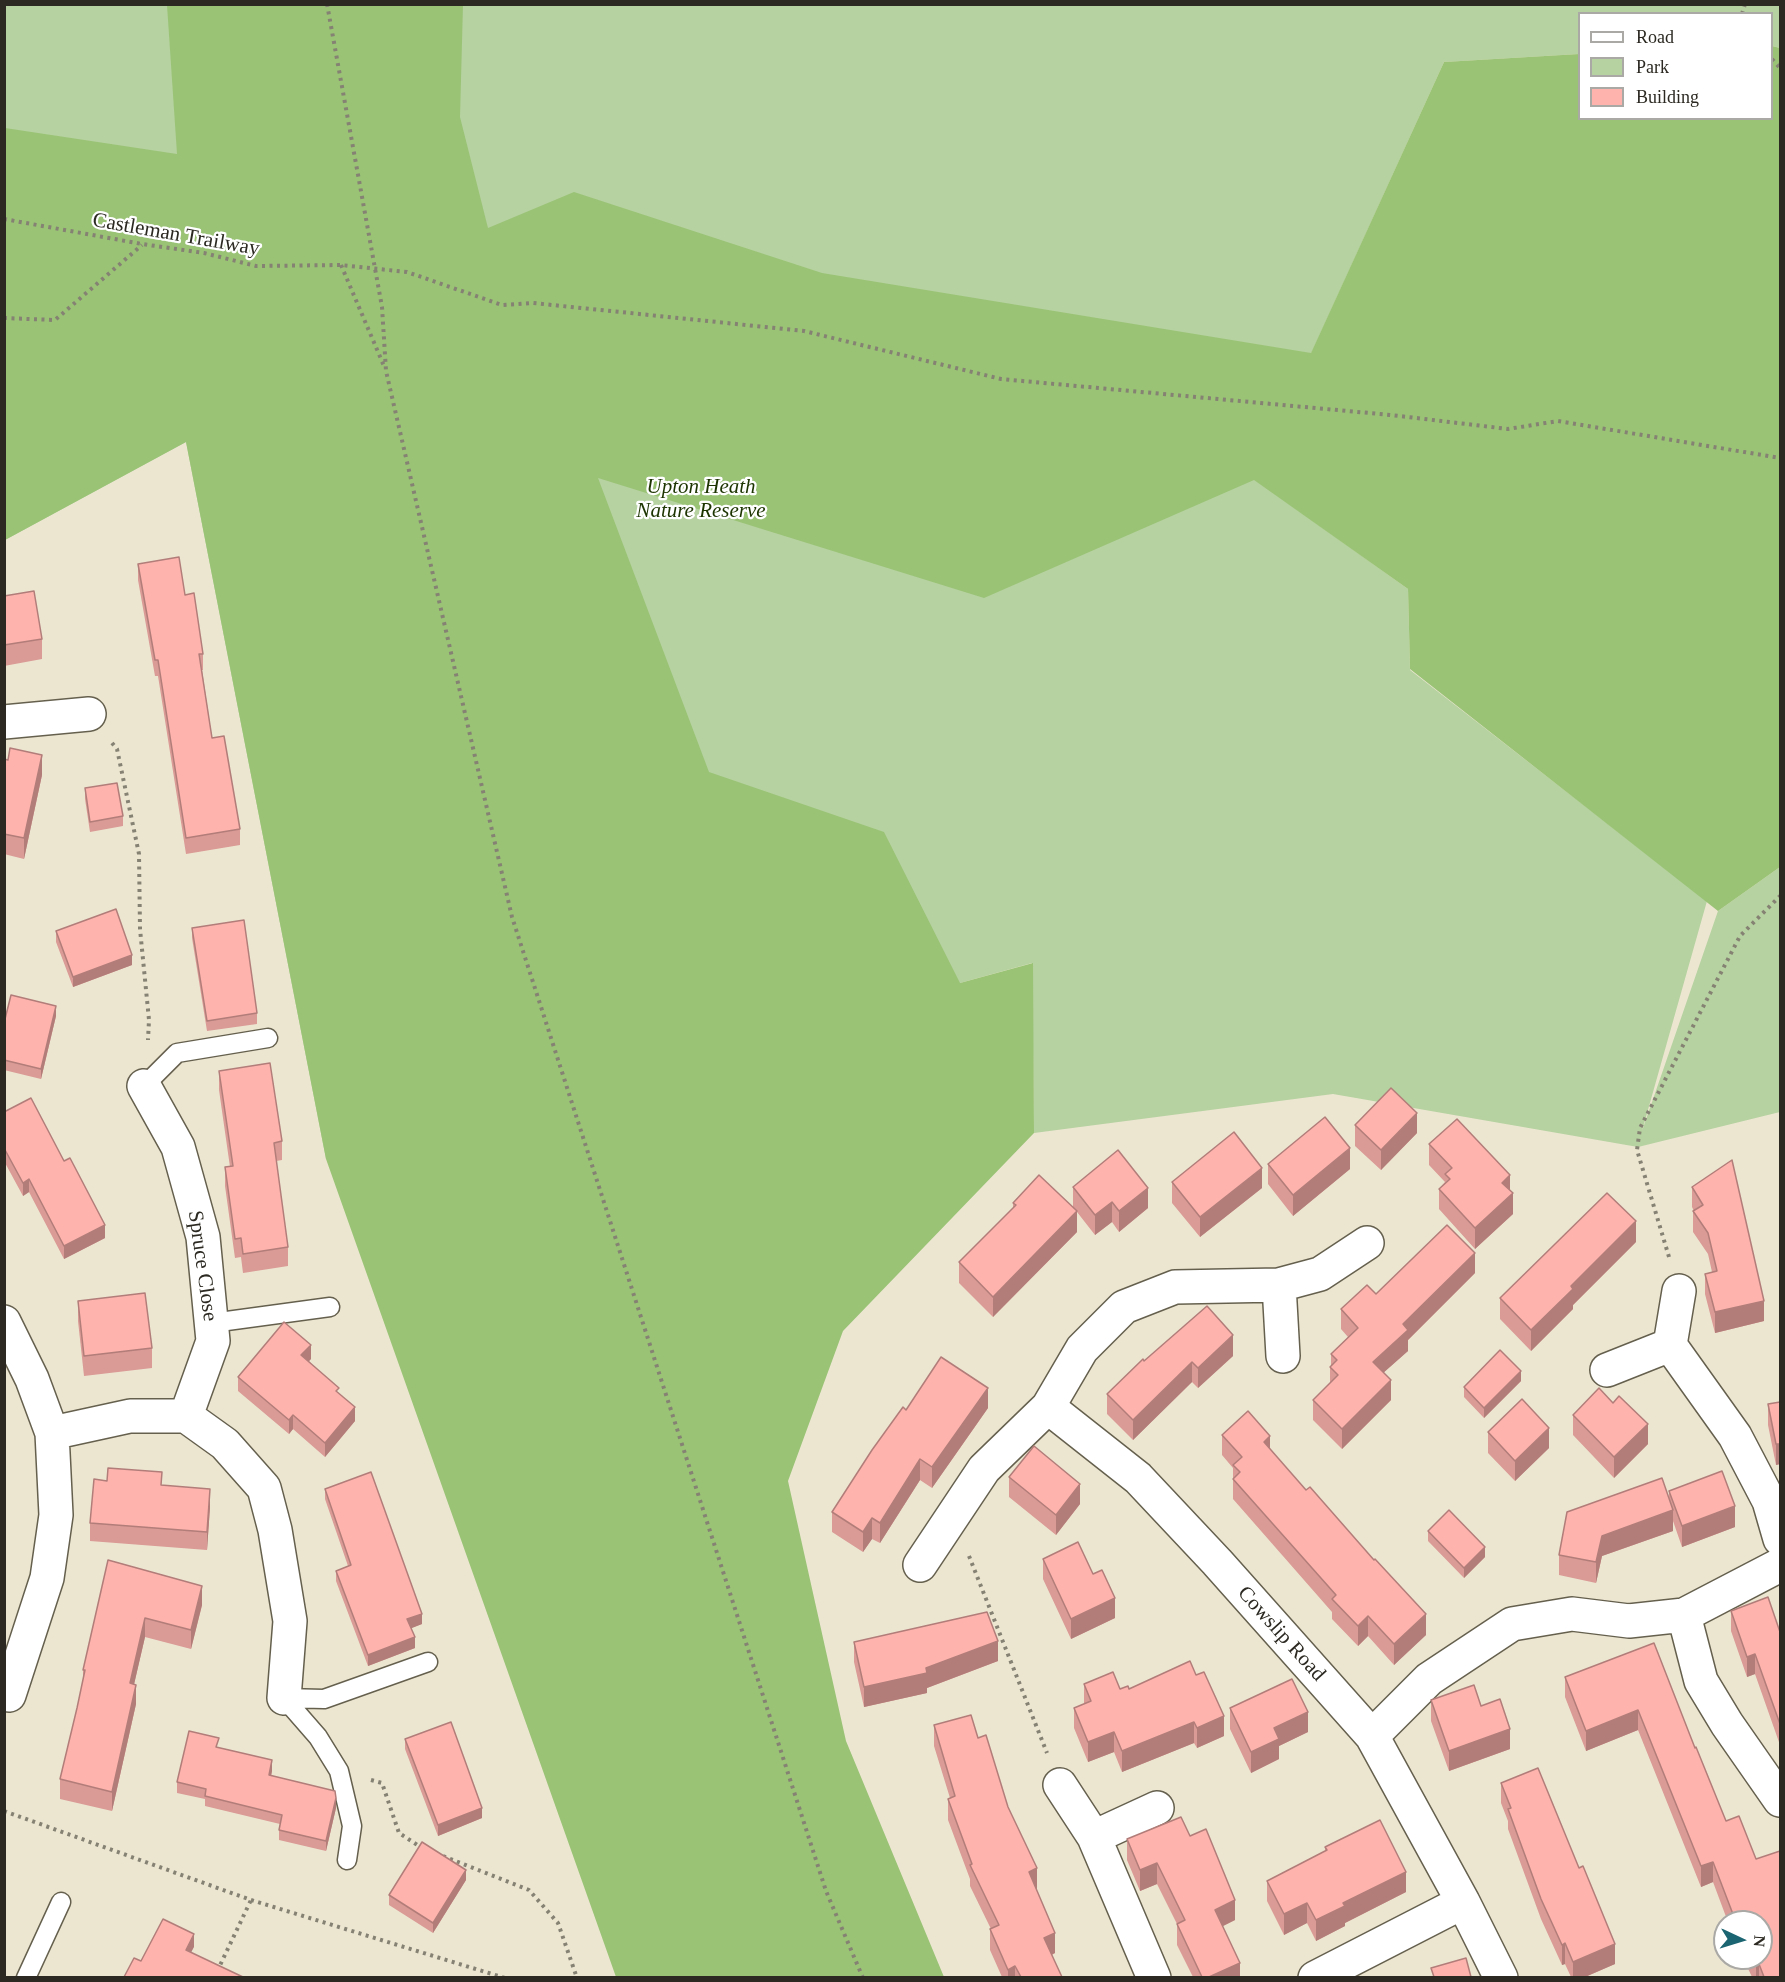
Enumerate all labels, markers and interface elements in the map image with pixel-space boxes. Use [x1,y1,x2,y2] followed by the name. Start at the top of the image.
[1578,12,1773,120] legend
[1636,27,1674,47] text: Road
[1636,57,1669,77] text: Park
[1636,87,1699,107] text: Building
[91,208,261,262] street label: Castleman Trailway
[636,474,766,524] park label: Upton Heath Nature Reserve
[182,1209,222,1323] street label: Spruce Close
[1232,1581,1330,1687] street label: Cowslip Road
[1713,1910,1773,1970] north arrow
[1751,1935,1768,1948] text: N

